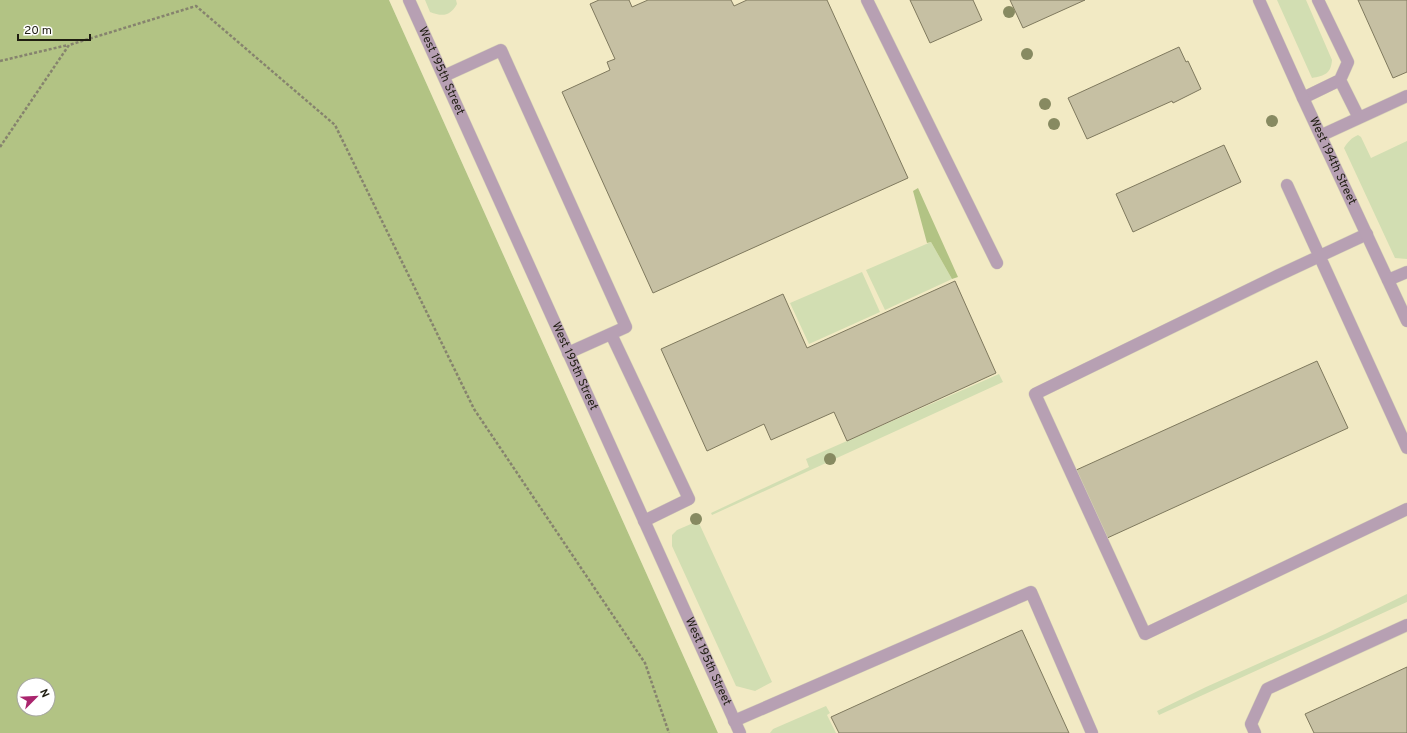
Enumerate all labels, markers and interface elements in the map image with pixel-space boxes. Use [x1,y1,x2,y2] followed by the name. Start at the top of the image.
[18,16,90,42] scale bar
[24,23,52,39] text: 20 m
[414,24,468,118] street label: West 195th Street
[1305,115,1360,208] street label: West 194th Street
[548,320,601,413] street label: West 195th Street
[681,615,735,708] street label: West 195th Street
[16,677,56,717] north arrow
[36,687,52,700] text: N

